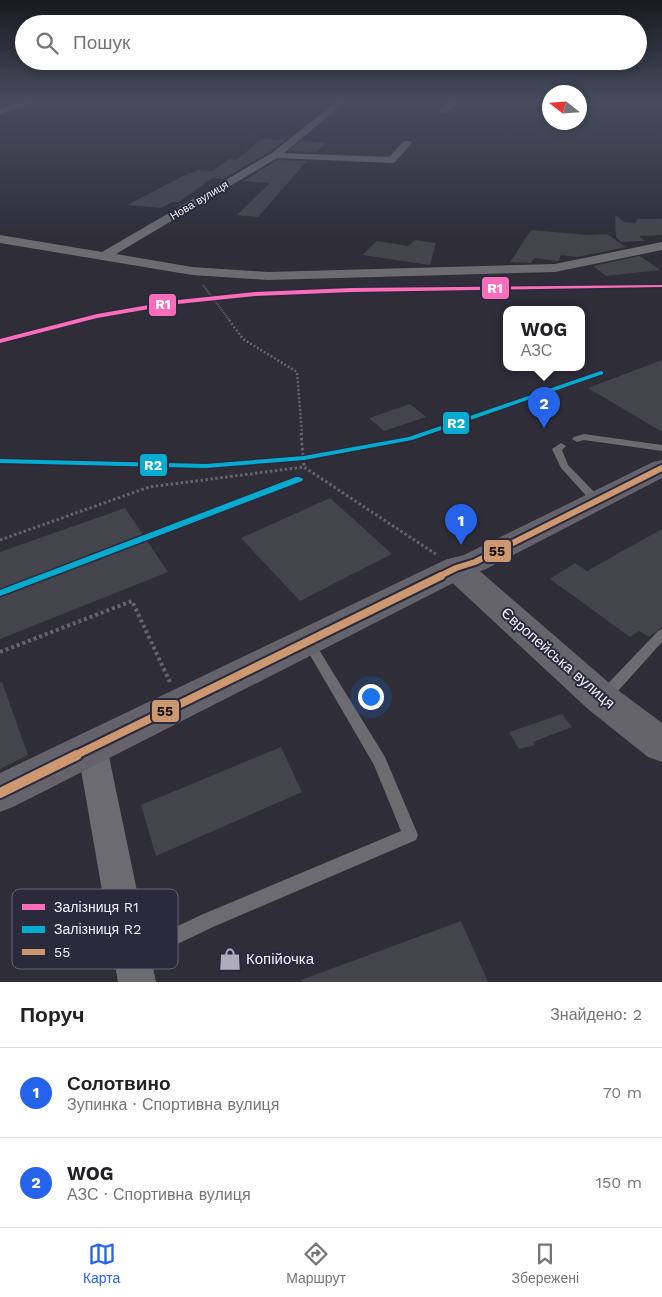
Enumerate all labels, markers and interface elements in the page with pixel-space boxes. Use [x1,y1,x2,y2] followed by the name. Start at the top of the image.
[15,15,647,70] search box
[33,29,61,57] icon: search
[73,31,130,54] text: Пошук
[542,85,587,130] north arrow
[168,178,231,223] street label: Нова вулиця
[481,276,510,300] line badge: R1
[487,280,503,296] text: R1
[148,293,177,317] line badge: R1
[155,296,171,312] text: R1
[503,306,585,371] popup
[521,318,567,341] text: WOG
[521,341,552,360] text: АЗС
[528,387,560,428] pin: 2
[442,411,470,435] line badge: R2
[447,415,465,431] text: R2
[139,453,168,477] line badge: R2
[144,457,162,473] text: R2
[445,504,477,545] pin: 1
[483,539,512,563] line badge: 55
[489,543,505,559] text: 55
[498,604,618,712] street label: Європейська вулиця
[358,684,384,710] your location
[151,699,180,723] line badge: 55
[157,703,173,719] text: 55
[12,889,178,969] legend
[54,899,139,915] text: Залізниця R1
[54,921,141,937] text: Залізниця R2
[54,944,70,960] text: 55
[217,946,243,972] shop icon: Копійочка
[246,950,315,968] place label: Копійочка
[20,1002,84,1027] text: Поруч
[550,1005,642,1024] text: Знайдено: 2
[67,1072,171,1095] text: Солотвино
[33,1083,39,1102] text: 1
[603,1083,642,1102] text: 70 m
[67,1095,279,1114] text: Зупинка · Спортивна вулиця
[67,1162,113,1185] text: WOG
[31,1173,41,1192] text: 2
[596,1173,642,1192] text: 150 m
[67,1185,251,1204] text: АЗС · Спортивна вулиця
[83,1240,120,1286] tab: Карта
[286,1240,346,1286] tab: Маршрут
[512,1240,579,1286] tab: Збережені

